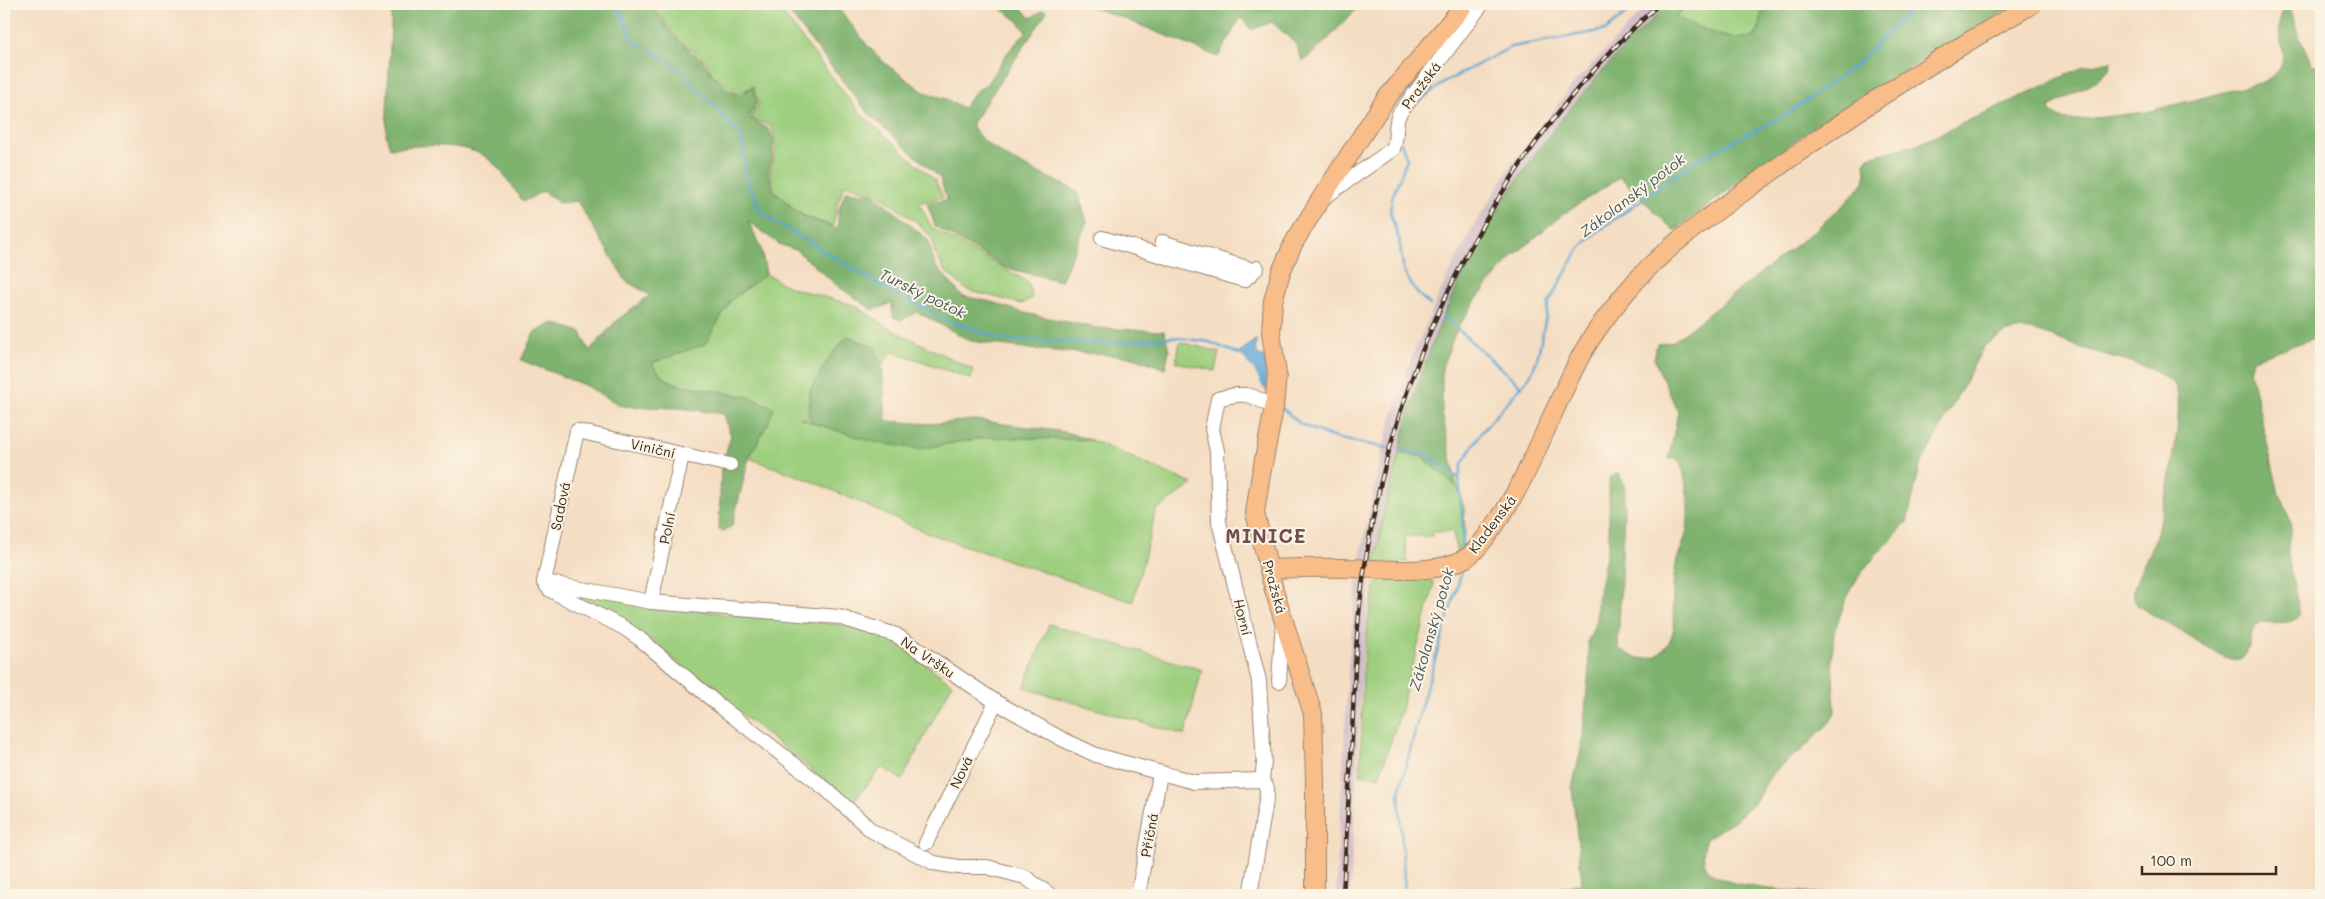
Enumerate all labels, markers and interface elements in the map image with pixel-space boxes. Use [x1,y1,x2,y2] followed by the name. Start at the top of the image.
[1397,57,1445,113] street label: Pražská
[1575,148,1690,241] water label: Zákolanský potok
[877,263,970,323] water label: Turský potok
[629,434,677,462] street label: Viniční
[546,480,574,532] street label: Sadová
[1464,491,1520,557] street label: Kladenská
[654,510,680,546] street label: Polní
[1225,523,1307,548] district label: MINICE
[1259,558,1291,616] street label: Pražská
[1404,564,1458,693] water label: Zákolanský potok
[1229,597,1257,637] street label: Horní
[897,632,959,682] street label: Na Vršku
[945,752,977,792] street label: Nová
[1136,811,1162,859] street label: Příčná
[2142,844,2276,876] scale bar
[2150,850,2192,870] text: 100 m

